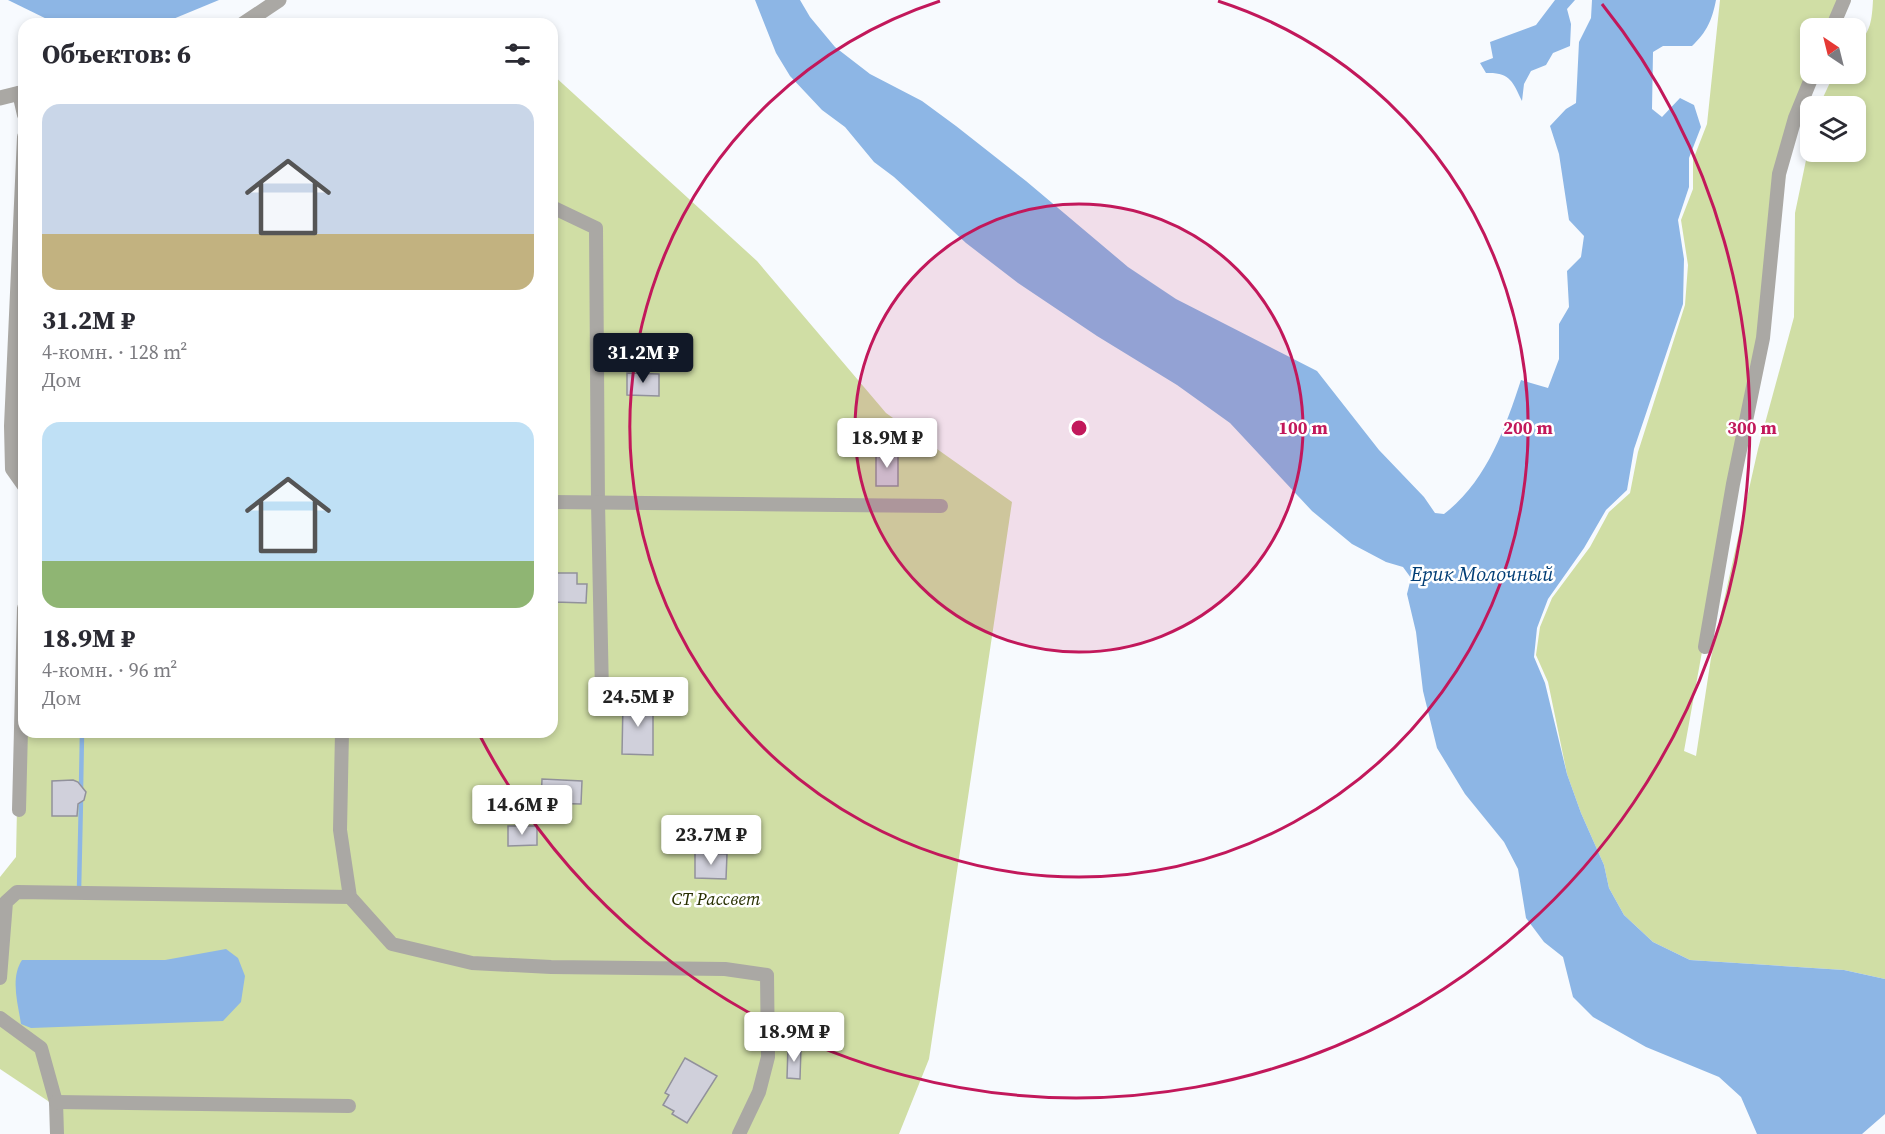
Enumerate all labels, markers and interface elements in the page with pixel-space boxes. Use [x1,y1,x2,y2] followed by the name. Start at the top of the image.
[1800,18,1866,84] north arrow
[1800,18,1866,162] map controls
[42,36,191,72] text: Объектов: 6
[501,38,534,71] icon: filters
[1800,96,1866,162] button: layers
[234,143,342,251] icon: home
[42,302,135,338] text: 31.2M ₽
[588,333,698,384] pin: 31.2M ₽
[42,338,187,366] text: 4-комн. · 128 m²
[607,338,679,366] text: 31.2M ₽
[42,366,81,394] text: Дом
[1278,415,1328,440] text: 100 m
[1503,415,1553,440] text: 200 m
[1727,415,1777,440] text: 300 m
[832,418,942,469] pin: 18.9M ₽
[1069,418,1089,438] centre of rings
[851,423,923,451] text: 18.9M ₽
[234,461,342,569] icon: home
[1410,560,1554,588] water label: Ерик Молочный
[42,620,135,656] text: 18.9M ₽
[42,656,177,684] text: 4-комн. · 96 m²
[583,677,693,728] pin: 24.5M ₽
[602,682,674,710] text: 24.5M ₽
[42,684,81,712] text: Дом
[467,785,577,836] pin: 14.6M ₽
[486,790,558,818] text: 14.6M ₽
[656,815,766,866] pin: 23.7M ₽
[675,820,747,848] text: 23.7M ₽
[671,886,761,911] park label: СТ Рассвет
[739,1012,849,1063] pin: 18.9M ₽
[758,1017,830,1045] text: 18.9M ₽

